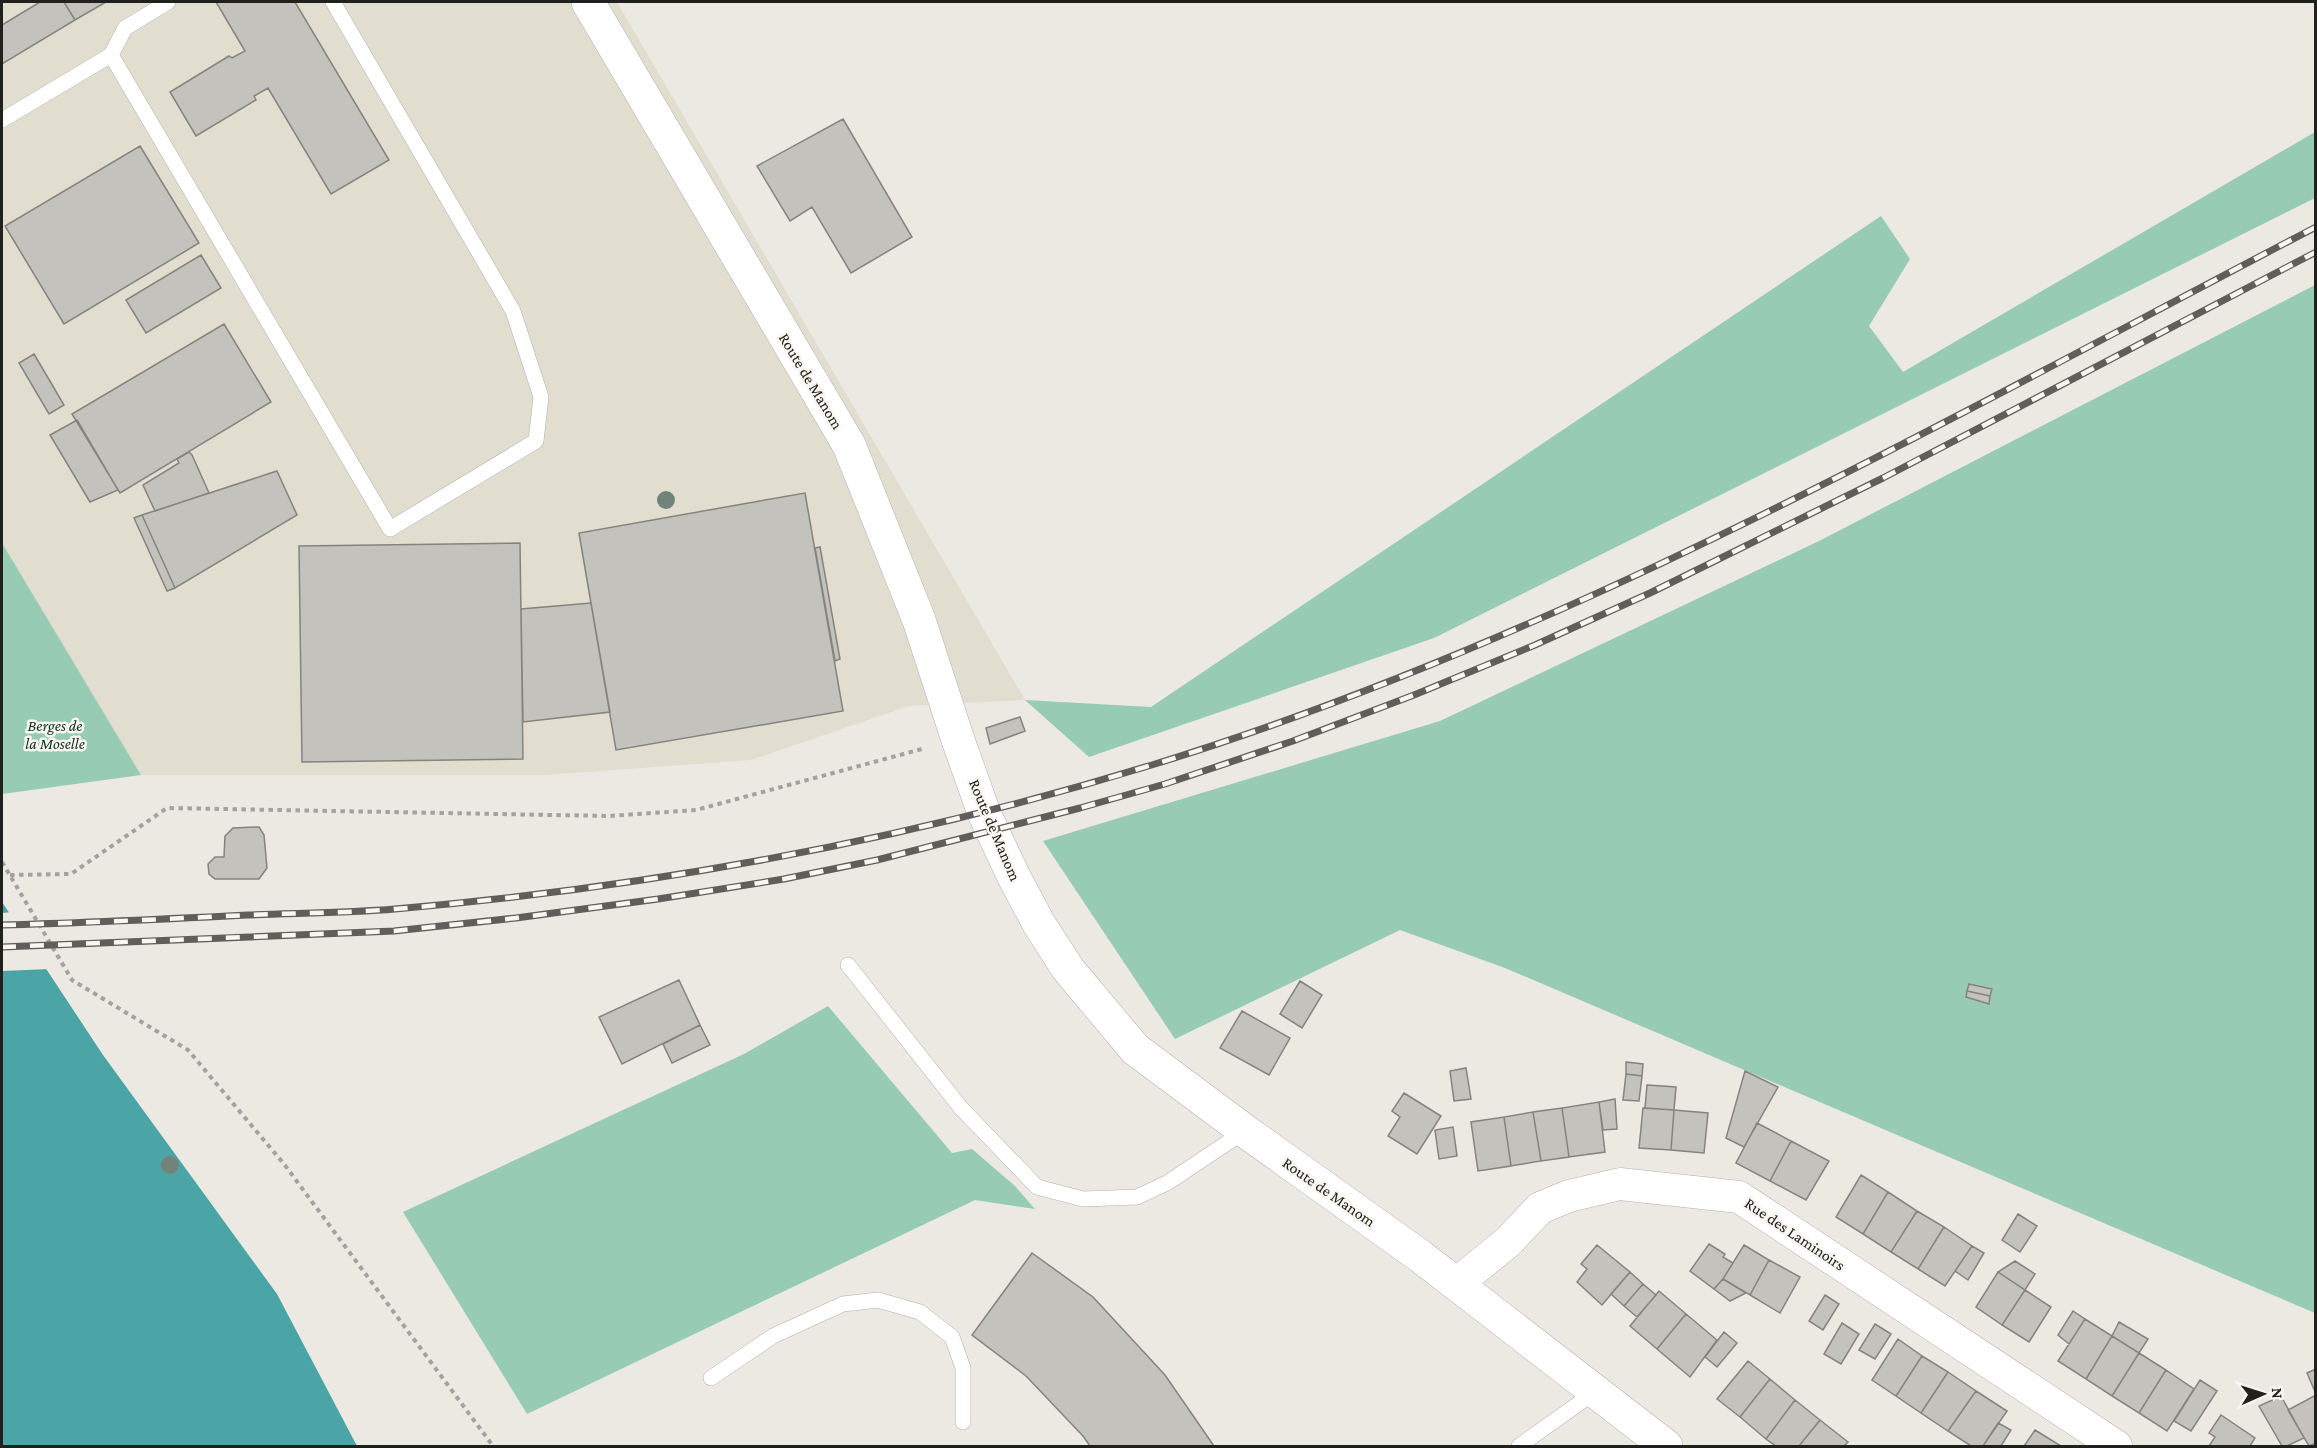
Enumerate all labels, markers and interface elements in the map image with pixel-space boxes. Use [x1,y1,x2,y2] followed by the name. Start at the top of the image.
[776,330,846,432] street label: Route de Manom
[25,717,85,752] park label: Berges de la Moselle
[966,777,1024,884] street label: Route de Manom
[1280,1154,1379,1230] street label: Route de Manom
[1742,1194,1848,1274] street label: Rue des Laminoirs
[2233,1364,2293,1424] north arrow
[2269,1387,2286,1399] text: N

